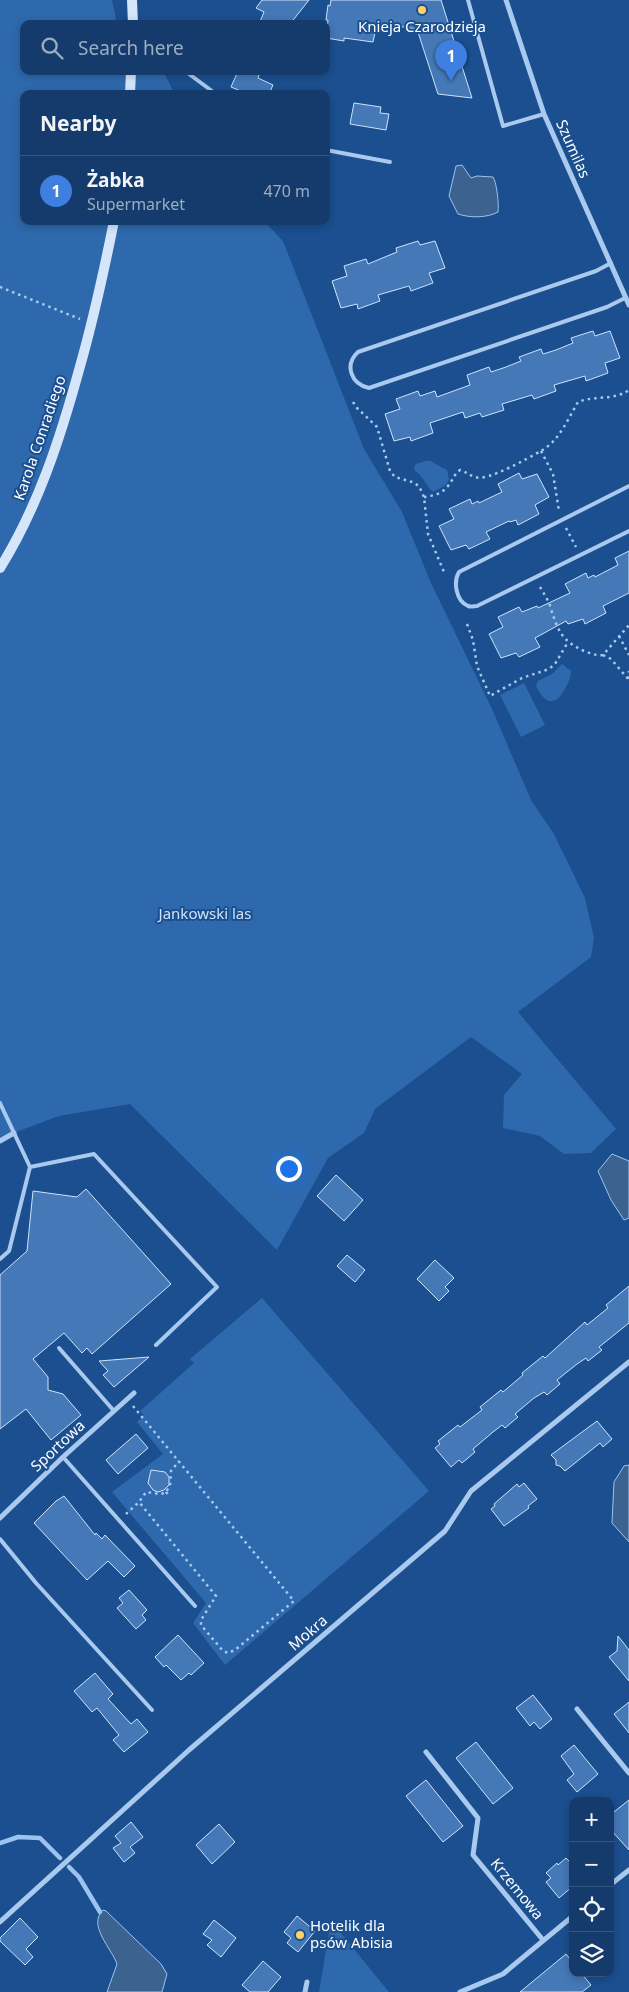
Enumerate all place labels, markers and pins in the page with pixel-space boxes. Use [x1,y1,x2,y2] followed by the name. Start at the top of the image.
[416,4,428,16] marker: Knieja Czarodzieja
[358,16,486,36] place label: Knieja Czarodzieja
[435,40,467,81] pin: 1
[310,1915,393,1952] place label: Hotelik dla psów Abisia
[294,1929,306,1941] marker: Hotelik dla psów Abisia

